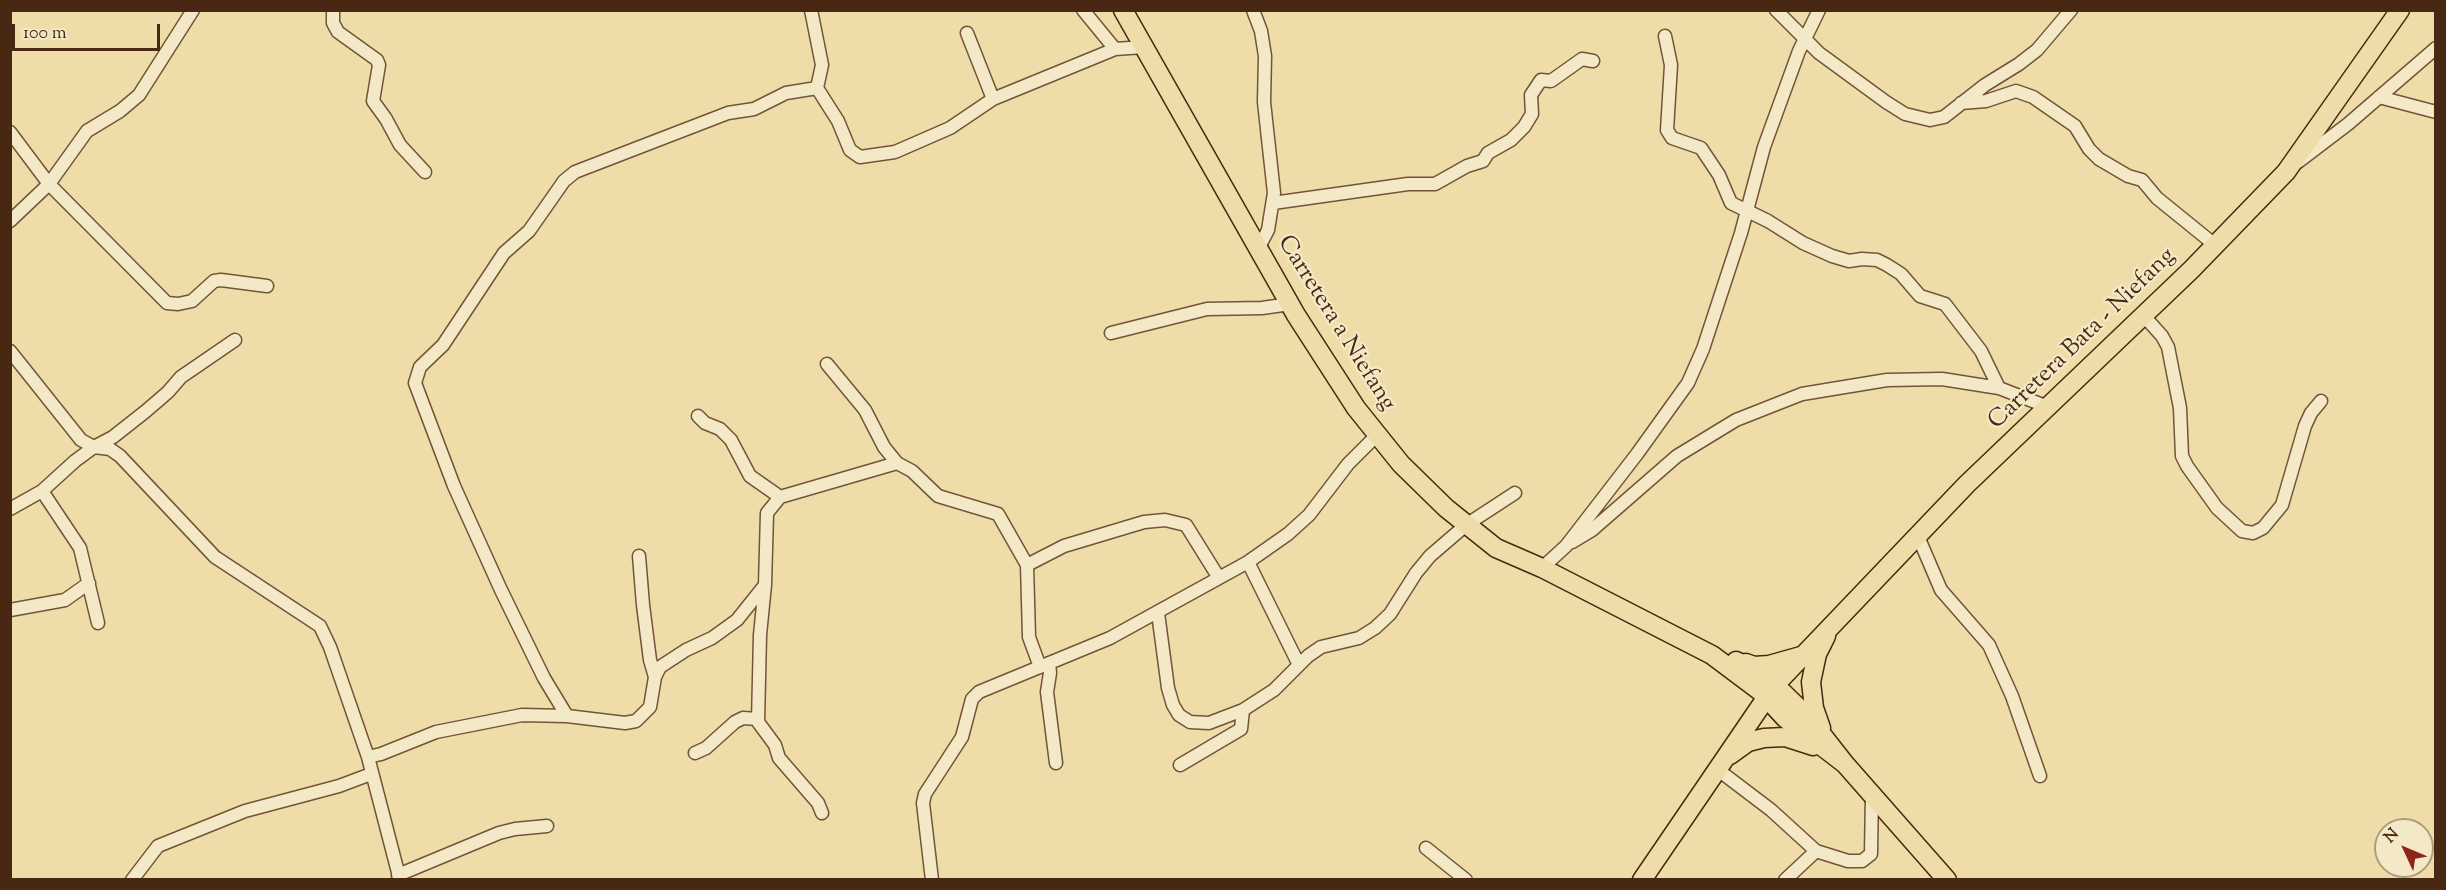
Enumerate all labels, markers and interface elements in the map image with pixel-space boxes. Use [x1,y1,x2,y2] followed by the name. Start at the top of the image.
[15,12,164,50] scale bar
[23,21,67,47] text: 100 m
[1269,231,1401,417] street label: Carretera a Niefang
[1983,243,2183,437] street label: Carretera Bata - Niefang
[2374,818,2434,878] north arrow
[2379,824,2405,849] text: N

